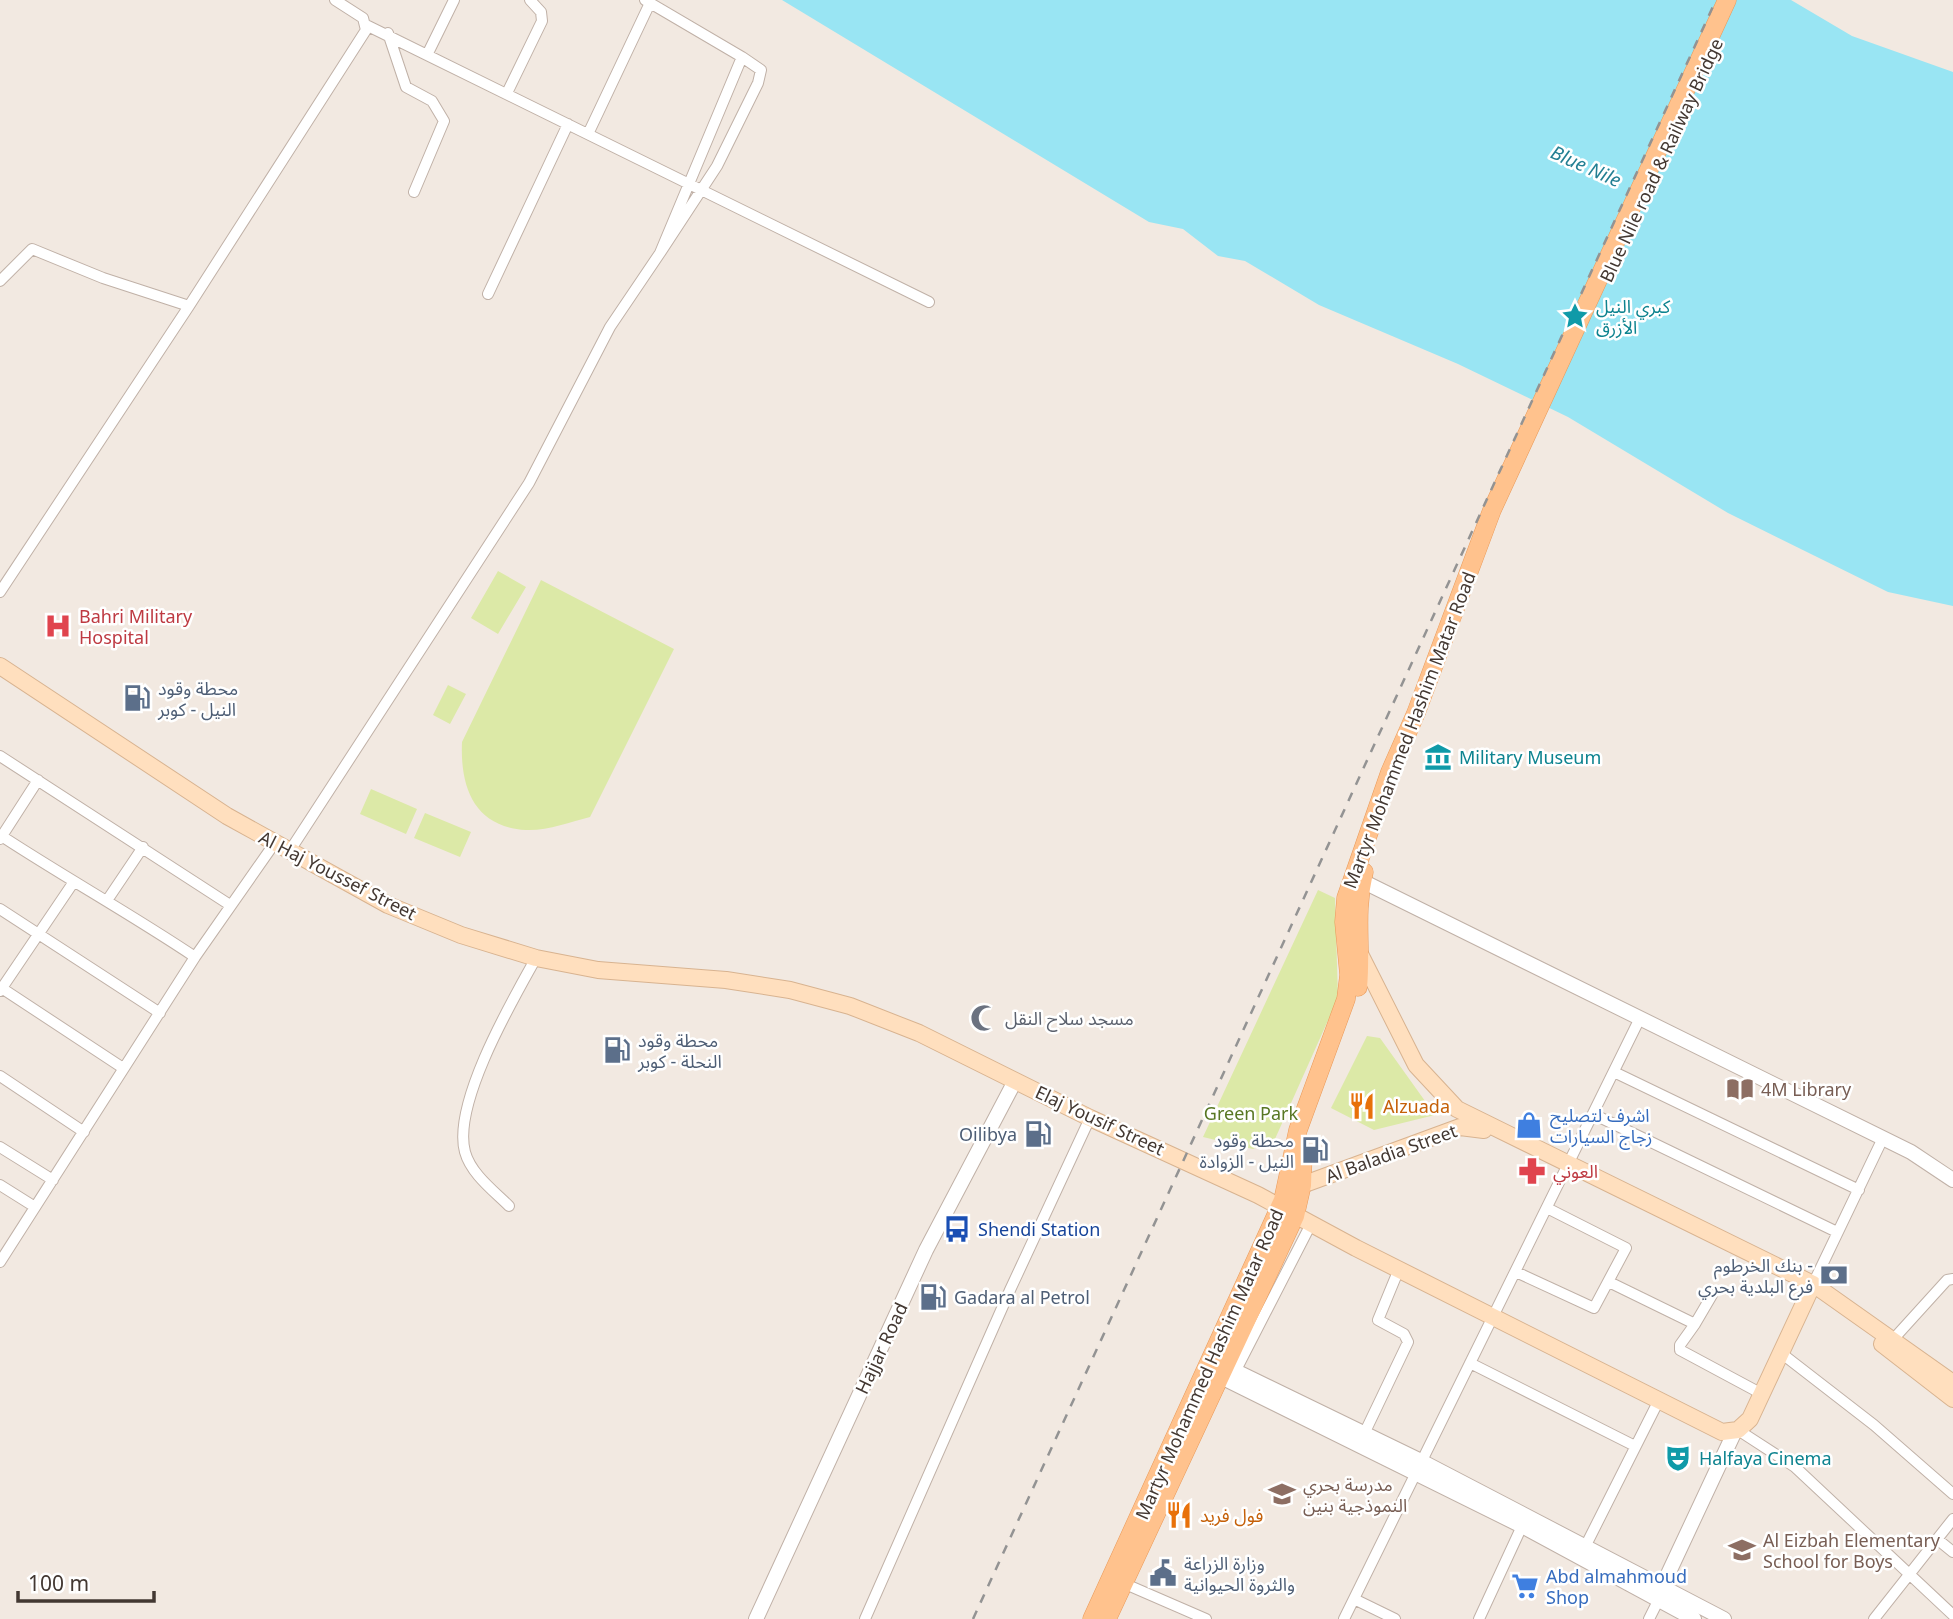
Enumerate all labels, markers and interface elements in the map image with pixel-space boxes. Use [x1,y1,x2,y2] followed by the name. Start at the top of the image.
[1594,34,1728,286] street label: Blue Nile road & Railway Bridge
[1547,139,1625,193] water label: Blue Nile
[1596,294,1671,339] place label: كبري النيل الأزرق
[1560,301,1590,331] place icon: كبري النيل الأزرق
[1337,568,1481,892] street label: Martyr Mohammed Hashim Matar Road
[79,604,193,649] place label: Bahri Military Hospital
[43,611,73,641] hospital icon: Bahri Military Hospital
[157,676,238,721] place label: محطة وقود النيل - كوبر
[122,683,152,713] fuel station icon: محطة وقود النيل - كوبر
[1423,742,1453,772] museum icon: Military Museum
[1459,745,1601,769] place label: Military Museum
[255,825,421,925] street label: Al Haj Youssef Street
[969,1003,999,1033] mosque icon: مسجد سلاح النقل
[1005,1006,1134,1032] place label: مسجد سلاح النقل
[637,1028,722,1073] place label: محطة وقود النحلة - كوبر
[602,1035,632,1065] fuel station icon: محطة وقود النحلة - كوبر
[1725,1074,1755,1104] library icon: 4M Library
[1761,1077,1852,1101] place label: 4M Library
[1032,1080,1169,1161] street label: Elaj Yousif Street
[1347,1091,1377,1121] restaurant icon: Alzuada
[1383,1094,1450,1118] place label: Alzuada
[1204,1101,1299,1125] park label: Green Park
[1550,1103,1652,1150] place label: اشرف لتصليح زجاج السيارات
[1514,1110,1544,1140] shop icon: اشرف لتصليح زجاج السيارات
[1322,1118,1460,1188] street label: Al Baladia Street
[1023,1119,1053,1149] fuel station icon: Oilibya
[959,1122,1017,1146] place label: Oilibya
[1200,1128,1294,1173] place label: محطة وقود النيل - الزوادة
[1300,1135,1330,1165] fuel station icon: محطة وقود النيل - الزوادة
[1517,1156,1547,1186] pharmacy icon: العوني
[1553,1159,1598,1185] place label: العوني
[1129,1205,1289,1523] street label: Martyr Mohammed Hashim Matar Road
[942,1214,972,1244] bus stop icon: Shendi Station
[978,1217,1100,1241] place label: Shendi Station
[1698,1253,1813,1301] place label: بنك الخرطوم - فرع البلدية بحري
[1819,1260,1849,1290] bank icon: بنك الخرطوم - فرع البلدية بحري
[918,1282,948,1312] fuel station icon: Gadara al Petrol
[954,1285,1090,1309] place label: Gadara al Petrol
[849,1298,913,1398] street label: Hajjar Road
[1663,1443,1693,1473] theatre icon: Halfaya Cinema
[1699,1446,1832,1470] place label: Halfaya Cinema
[1303,1472,1407,1517] place label: مدرسة بحري النموذجية بنين
[1267,1479,1297,1509] school or university icon: مدرسة بحري النموذجية بنين
[1164,1500,1194,1530] restaurant icon: فول فريد
[1200,1503,1263,1527] place label: فول فريد
[1763,1528,1941,1573] place label: Al Eizbah Elementary School for Boys
[1727,1535,1757,1565] school or university icon: Al Eizbah Elementary School for Boys
[1184,1551,1295,1596] place label: وزارة الزراعة والثروة الحيوانية
[1148,1558,1178,1588] public building icon: وزارة الزراعة والثروة الحيوانية
[18,1560,154,1604] scale bar
[1546,1564,1687,1609] place label: Abd almahmoud Shop
[28,1569,89,1597] text: 100 m
[1510,1571,1540,1601] supermarket icon: Abd almahmoud Shop

